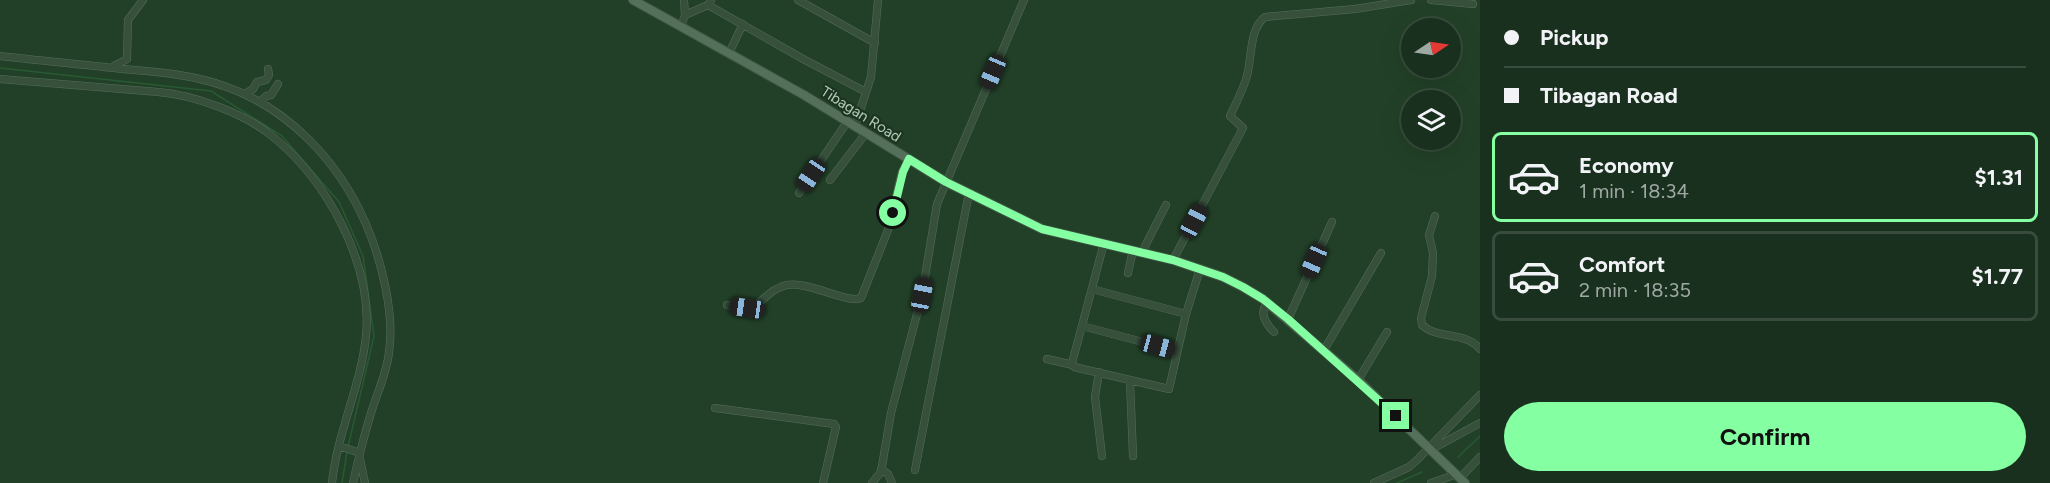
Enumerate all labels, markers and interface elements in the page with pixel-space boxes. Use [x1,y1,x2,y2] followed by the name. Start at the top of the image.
[1401,18,1461,78] north arrow
[1401,18,1461,150] map controls
[1540,24,1609,51] text: Pickup
[978,52,1008,92] car
[818,82,904,146] street label: Tibagan Road
[1540,82,1678,109] text: Tibagan Road
[1401,90,1461,150] button: layers
[1507,150,1561,204] icon: car
[1579,152,1674,179] text: Economy
[793,155,829,195] car
[1975,164,2023,191] text: $1.31
[1579,179,1689,203] text: 1 min · 18:34
[879,199,906,226] route start
[1178,201,1210,241] car
[1298,241,1330,281] car
[1507,249,1561,303] icon: car
[1579,251,1665,278] text: Comfort
[1972,263,2023,290] text: $1.77
[910,276,934,314] car
[1579,278,1691,302] text: 2 min · 18:35
[728,297,766,319] car
[1138,333,1178,359] car
[1382,402,1409,429] route end
[1504,402,2026,471] button: Confirm

